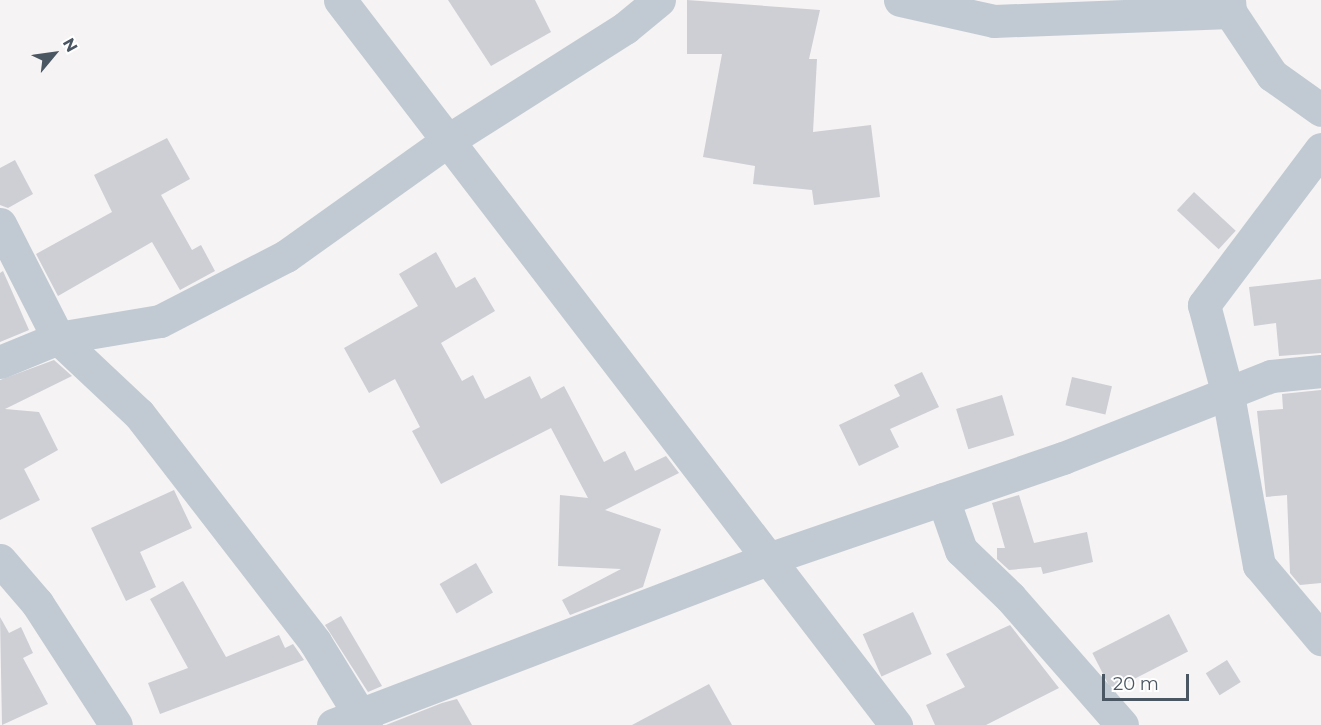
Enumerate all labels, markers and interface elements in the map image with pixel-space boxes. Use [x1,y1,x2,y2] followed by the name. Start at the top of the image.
[24,24,84,84] north arrow
[59,35,82,55] text: N
[1105,662,1192,700] scale bar
[1113,673,1159,695] text: 20 m

